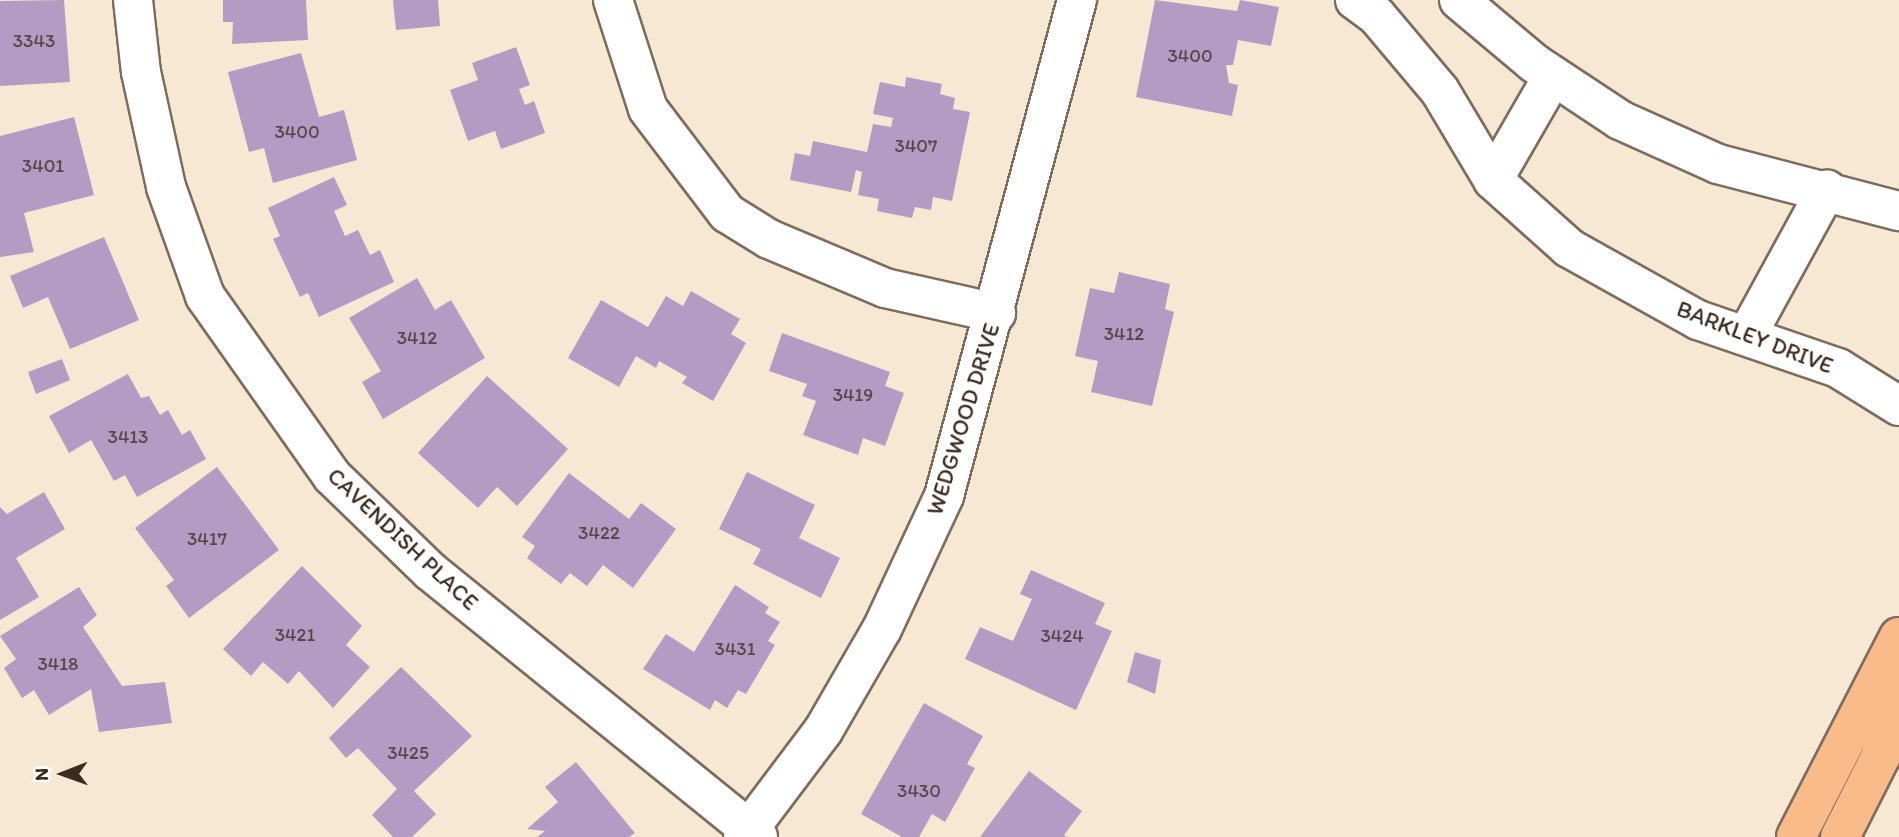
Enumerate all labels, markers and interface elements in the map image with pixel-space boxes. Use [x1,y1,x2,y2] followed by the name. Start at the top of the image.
[13,30,55,52] house number: 3343
[1167,45,1213,67] house number: 3400
[274,121,320,143] house number: 3400
[895,135,937,157] house number: 3407
[22,155,64,177] house number: 3401
[1673,294,1837,380] street label: BARKLEY DRIVE
[921,319,1005,519] street label: WEDGWOOD DRIVE
[1104,323,1144,345] house number: 3412
[397,327,437,349] house number: 3412
[833,384,873,406] house number: 3419
[108,426,148,448] house number: 3413
[322,462,484,616] street label: CAVENDISH PLACE
[578,522,620,544] house number: 3422
[187,528,227,550] house number: 3417
[275,624,315,646] house number: 3421
[1040,625,1084,647] house number: 3424
[715,638,755,660] house number: 3431
[37,653,79,675] house number: 3418
[28,739,98,809] north arrow
[387,742,429,764] house number: 3425
[30,768,53,781] text: N
[897,780,941,802] house number: 3430

